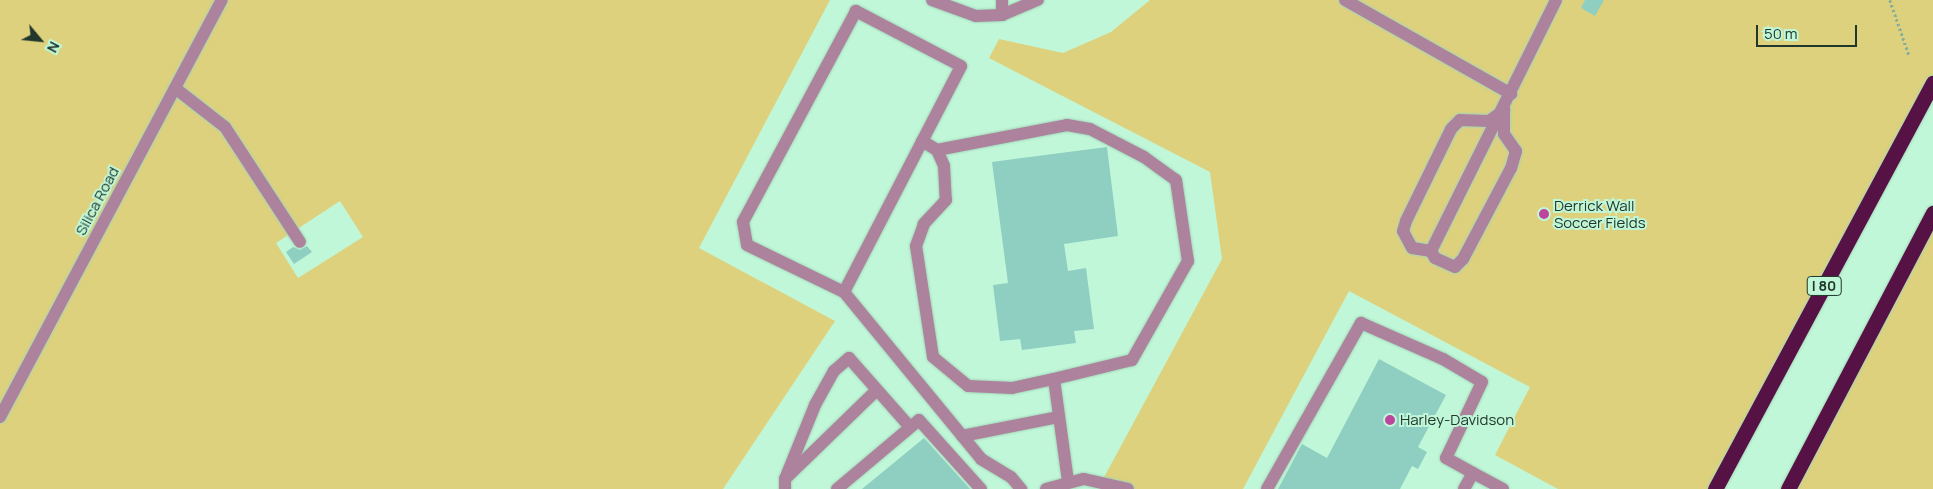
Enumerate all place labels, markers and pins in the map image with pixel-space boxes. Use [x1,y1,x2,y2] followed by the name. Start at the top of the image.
[1554,196,1646,231] place label: Derrick Wall Soccer Fields
[1538,208,1550,220] marker: Derrick Wall Soccer Fields
[1400,411,1514,429] place label: Harley-Davidson
[1384,414,1396,426] marker: Harley-Davidson

